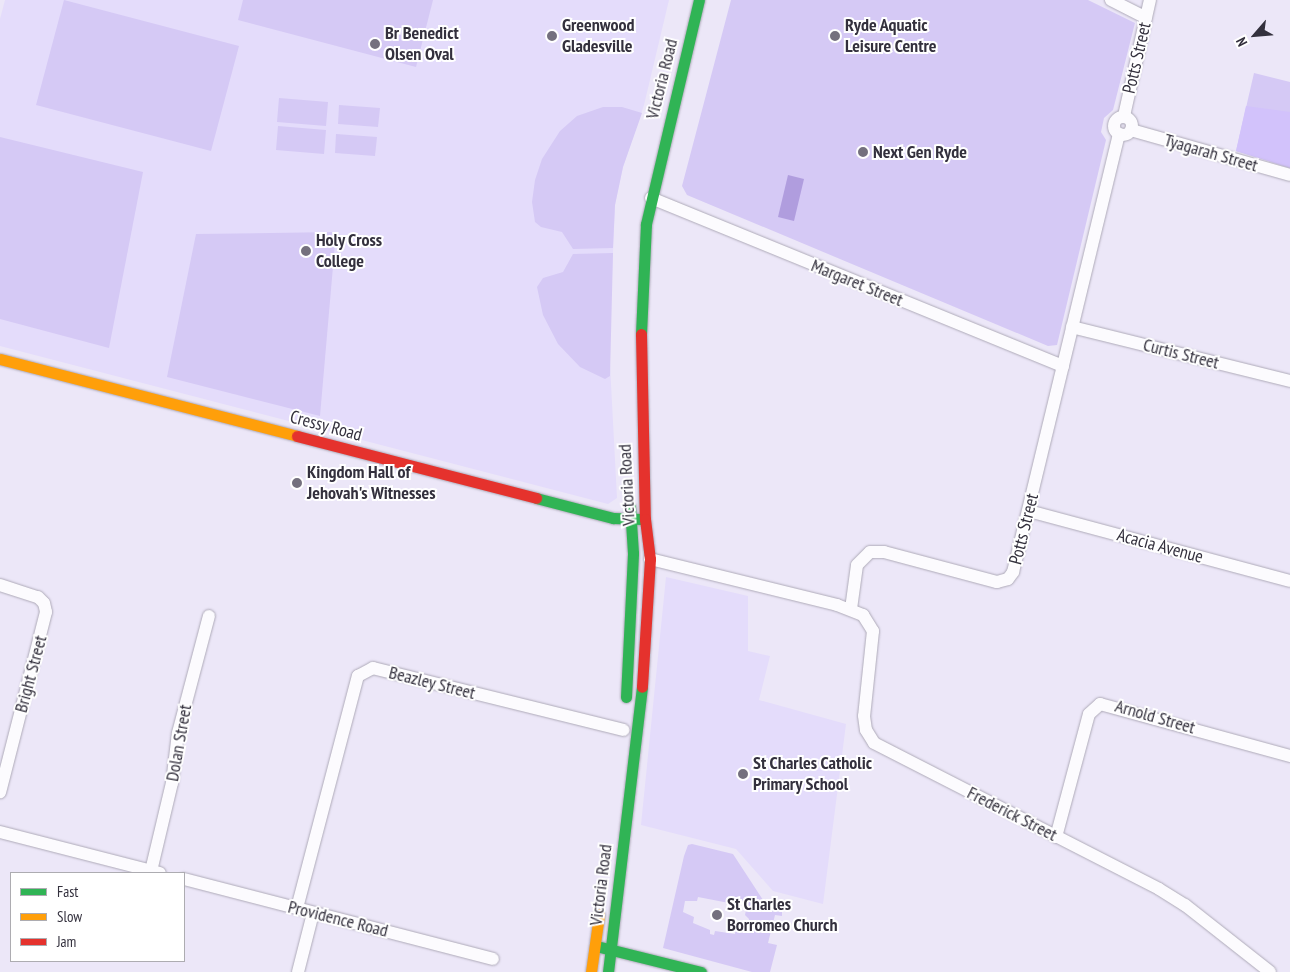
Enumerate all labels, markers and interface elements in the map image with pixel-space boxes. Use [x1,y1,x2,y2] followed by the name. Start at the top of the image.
[1230,10,1280,60] north arrow
[562,15,634,58] place label: Greenwood Gladesville
[845,15,937,58] place label: Ryde Aquatic Leisure Centre
[1118,20,1156,96] street label: Potts Street
[385,23,459,66] place label: Br Benedict Olsen Oval
[546,30,558,42] marker: Greenwood Gladesville
[829,30,841,42] marker: Ryde Aquatic Leisure Centre
[1232,34,1251,49] text: N
[642,37,682,121] street label: Victoria Road
[369,38,381,50] marker: Br Benedict Olsen Oval
[1162,129,1260,177] street label: Tyagarah Street
[873,141,967,163] place label: Next Gen Ryde
[857,146,869,158] marker: Next Gen Ryde
[316,230,383,272] place label: Holy Cross College
[300,245,312,257] marker: Holy Cross College
[808,255,906,311] street label: Margaret Street
[1141,334,1221,374] street label: Curtis Street
[288,406,364,446] street label: Cressy Road
[614,444,640,526] street label: Victoria Road
[307,462,436,504] place label: Kingdom Hall of Jehovah's Witnesses
[291,477,303,489] marker: Kingdom Hall of Jehovah's Witnesses
[1005,491,1043,567] street label: Potts Street
[1114,524,1206,568] street label: Acacia Avenue
[10,633,52,715] street label: Bright Street
[386,662,478,704] street label: Beazley Street
[1113,695,1197,739] street label: Arnold Street
[162,703,196,783] street label: Dolan Street
[753,753,872,796] place label: St Charles Catholic Primary School
[737,768,749,780] marker: St Charles Catholic Primary School
[963,782,1061,846] street label: Frederick Street
[585,843,617,927] street label: Victoria Road
[10,872,185,962] legend
[57,882,78,901] text: Fast
[727,894,838,936] place label: St Charles Borromeo Church
[286,896,390,942] street label: Providence Road
[57,907,82,926] text: Slow
[711,909,723,921] marker: St Charles Borromeo Church
[57,932,76,951] text: Jam

